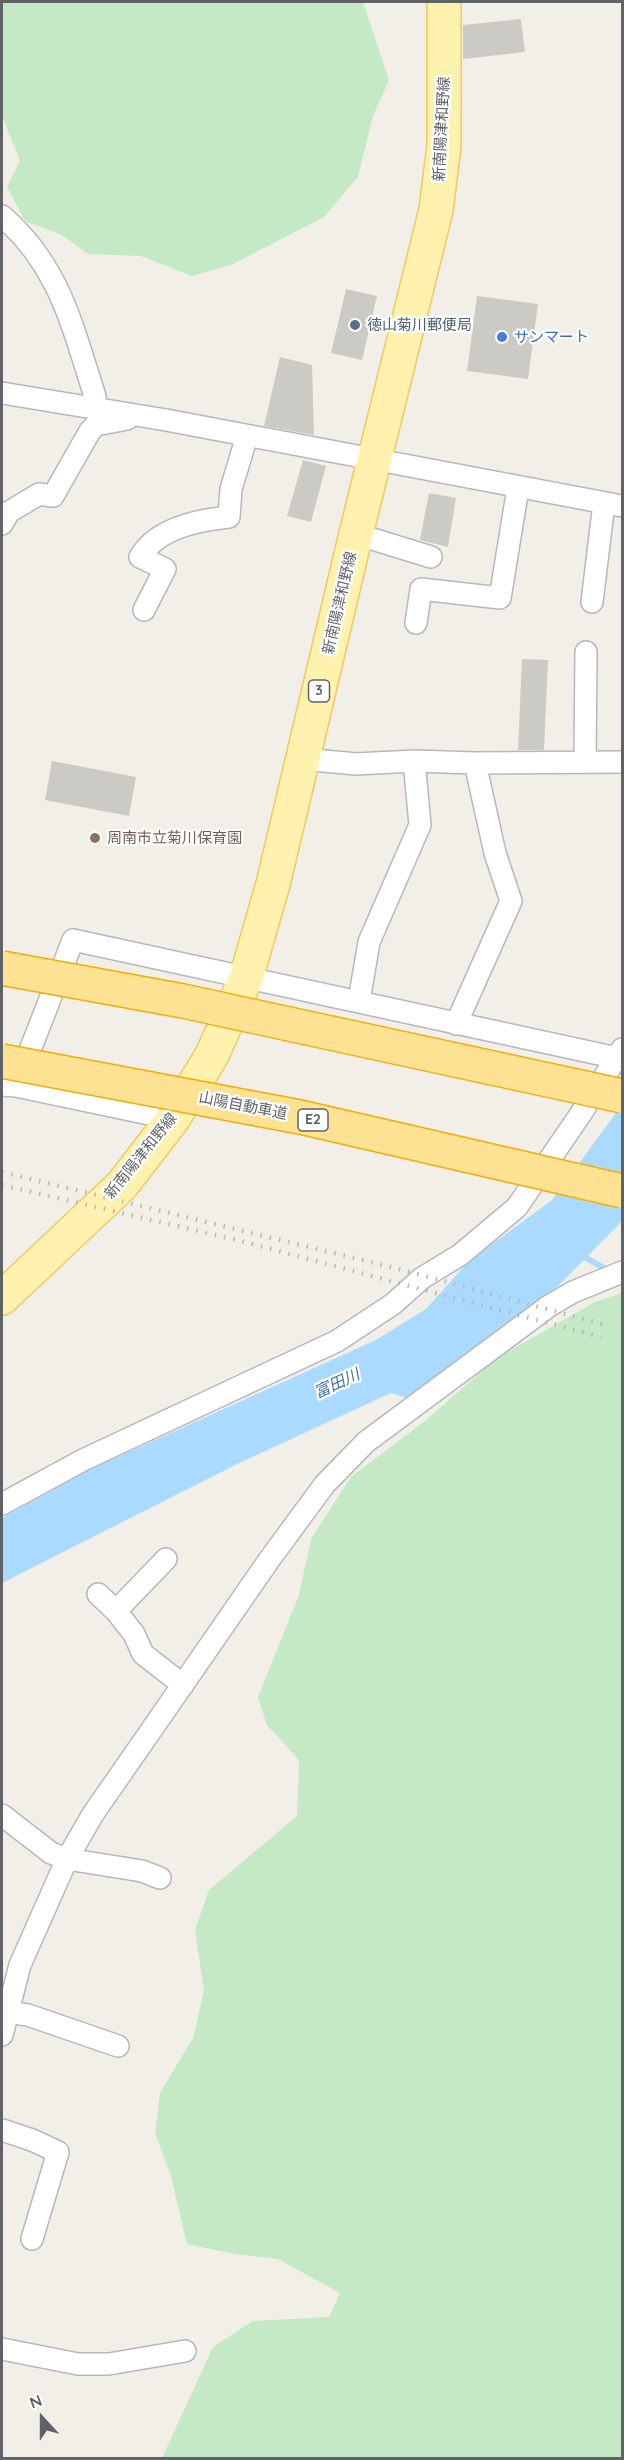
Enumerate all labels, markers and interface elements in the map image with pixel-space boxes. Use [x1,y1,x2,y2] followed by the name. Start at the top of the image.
[430,76,454,182] street label: 新南陽津和野線
[367,316,472,334] place label: 徳山菊川郵便局
[348,318,362,332] marker: 徳山菊川郵便局
[514,328,589,346] place label: サンマート
[495,330,509,344] marker: サンマート
[319,550,361,656] street label: 新南陽津和野線
[308,680,330,702] road number: 3
[107,829,242,847] place label: 周南市立菊川保育園
[88,831,102,845] marker: 周南市立菊川保育園
[197,1089,289,1123] street label: 山陽自動車道
[298,1109,328,1131] road number: E2
[101,1110,181,1202] street label: 新南陽津和野線
[311,1365,363,1403] water label: 富田川
[12,2388,72,2448] north arrow
[26,2390,45,2413] text: N

